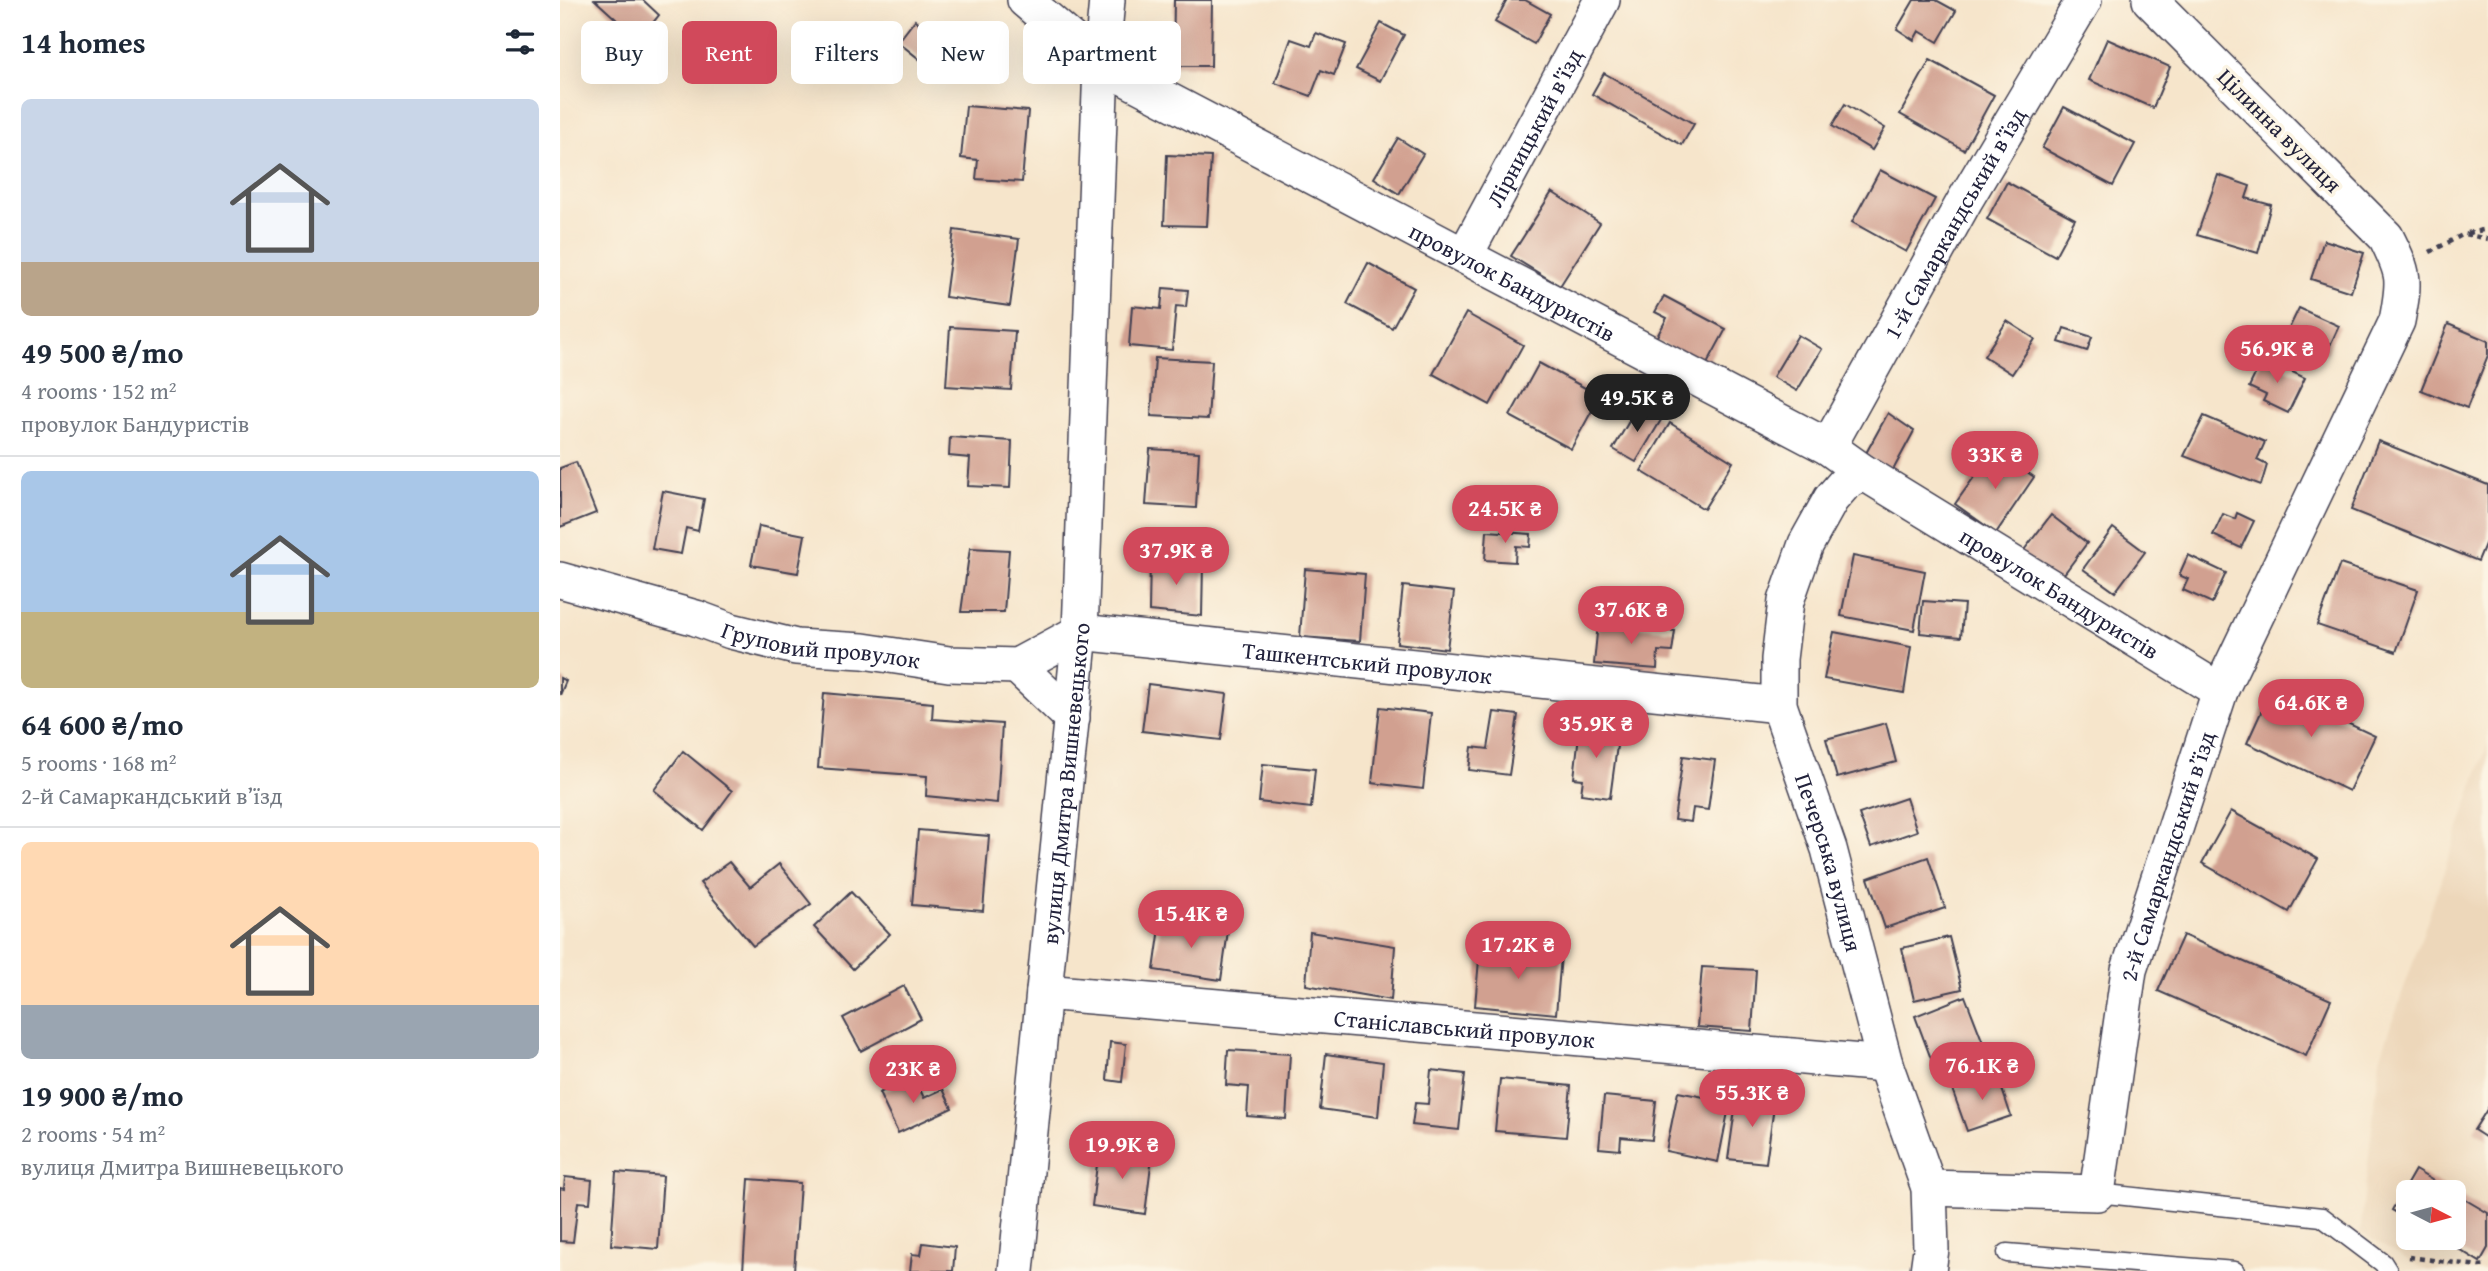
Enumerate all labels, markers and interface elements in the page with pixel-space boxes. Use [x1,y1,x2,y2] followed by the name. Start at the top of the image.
[21,20,146,64] text: 14 homes
[581,21,668,84] chip: Buy
[682,21,777,84] chip: Rent
[791,21,903,84] chip: Filters
[917,21,1009,84] chip: New
[1023,21,1181,84] chip: Apartment
[501,23,539,61] icon: filters
[1478,42,1590,212] street label: Лірницький в'їзд
[2210,60,2350,200] street label: Цілинна вулиця
[1875,101,2033,345] street label: 1-й Самаркандський в’їзд
[217,145,343,271] icon: home
[1404,214,1621,349] street label: провулок Бандуристів
[2212,326,2342,385] pin: 56.9K ₴
[21,330,184,374] text: 49 500 ₴/mo
[2240,331,2314,364] text: 56.9K ₴
[21,374,176,407] text: 4 rooms · 152 m²
[1572,374,1702,434] pin: 49.5K ₴
[1600,380,1674,413] text: 49.5K ₴
[21,407,249,440] text: провулок Бандуристів
[1946,432,2044,491] pin: 33K ₴
[1967,437,2023,470] text: 33K ₴
[1440,486,1570,545] pin: 24.5K ₴
[1468,491,1542,524] text: 24.5K ₴
[217,517,343,643] icon: home
[1954,519,2166,666] street label: провулок Бандуристів
[1111,528,1241,587] pin: 37.9K ₴
[1139,533,1213,566] text: 37.9K ₴
[1566,586,1696,646] pin: 37.6K ₴
[1594,592,1668,625] text: 37.6K ₴
[717,613,922,676] street label: Груповий провулок
[1032,622,1097,946] street label: вулиця Дмитра Вишневецького
[1241,633,1494,691] street label: Ташкентський провулок
[2246,680,2376,739] pin: 64.6K ₴
[2274,685,2348,718] text: 64.6K ₴
[1531,700,1661,760] pin: 35.9K ₴
[21,702,184,746] text: 64 600 ₴/mo
[1559,706,1633,739] text: 35.9K ₴
[2111,726,2223,983] street label: 2-й Самаркандський в’їзд
[21,746,176,779] text: 5 rooms · 168 m²
[1787,769,1872,955] street label: Печерська вулиця
[21,779,283,812] text: 2-й Самаркандський в’їзд
[217,888,343,1014] icon: home
[1126,890,1256,950] pin: 15.4K ₴
[1154,896,1228,929] text: 15.4K ₴
[1453,922,1583,981] pin: 17.2K ₴
[1481,927,1555,960] text: 17.2K ₴
[1333,1000,1596,1056] street label: Станіславський провулок
[1917,1042,2047,1102] pin: 76.1K ₴
[864,1046,962,1105] pin: 23K ₴
[1945,1048,2019,1081] text: 76.1K ₴
[885,1051,941,1084] text: 23K ₴
[1687,1070,1817,1129] pin: 55.3K ₴
[21,1073,184,1117] text: 19 900 ₴/mo
[1715,1075,1789,1108] text: 55.3K ₴
[21,1117,165,1150] text: 2 rooms · 54 m²
[1057,1122,1187,1181] pin: 19.9K ₴
[1085,1127,1159,1160] text: 19.9K ₴
[21,1150,344,1183] text: вулиця Дмитра Вишневецького
[2396,1180,2466,1250] north arrow
[2396,1180,2466,1250] map controls

